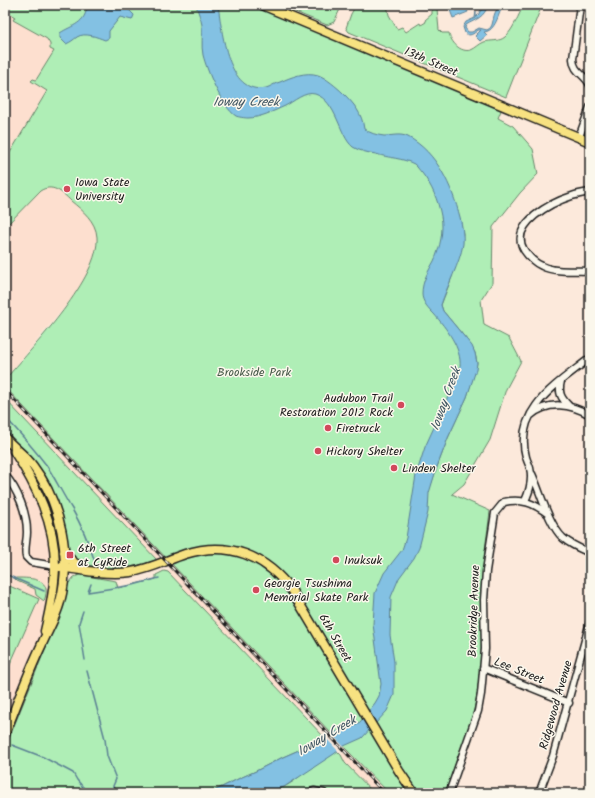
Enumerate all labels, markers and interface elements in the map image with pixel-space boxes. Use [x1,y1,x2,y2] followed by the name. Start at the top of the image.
[401,42,461,82] street label: 13th Street
[213,92,281,113] water label: Ioway Creek
[75,173,130,206] place label: Iowa State University
[62,184,72,194] marker: Iowa State University
[217,363,291,382] park label: Brookside Park
[425,363,468,434] water label: Ioway Creek
[280,389,393,422] place label: Audubon Trail Restoration 2012 Rock
[396,400,406,410] marker: Audubon Trail Restoration 2012 Rock
[336,419,380,438] place label: Firetruck
[323,423,333,433] marker: Firetruck
[326,442,404,461] place label: Hickory Shelter
[313,446,323,456] marker: Hickory Shelter
[402,459,477,478] place label: Linden Shelter
[389,463,399,473] marker: Linden Shelter
[78,539,131,572] place label: 6th Street at CyRide
[65,550,75,560] marker: 6th Street at CyRide
[344,551,382,570] place label: Inuksuk
[331,555,341,565] marker: Inuksuk
[463,564,485,657] street label: Brookridge Avenue
[264,574,369,607] place label: Georgie Tsushima Memorial Skate Park
[251,585,261,595] marker: Georgie Tsushima Memorial Skate Park
[314,610,357,666] street label: 6th Street
[491,652,547,690] street label: Lee Street
[534,658,578,752] street label: Ridgewood Avenue
[293,709,362,762] water label: Ioway Creek

